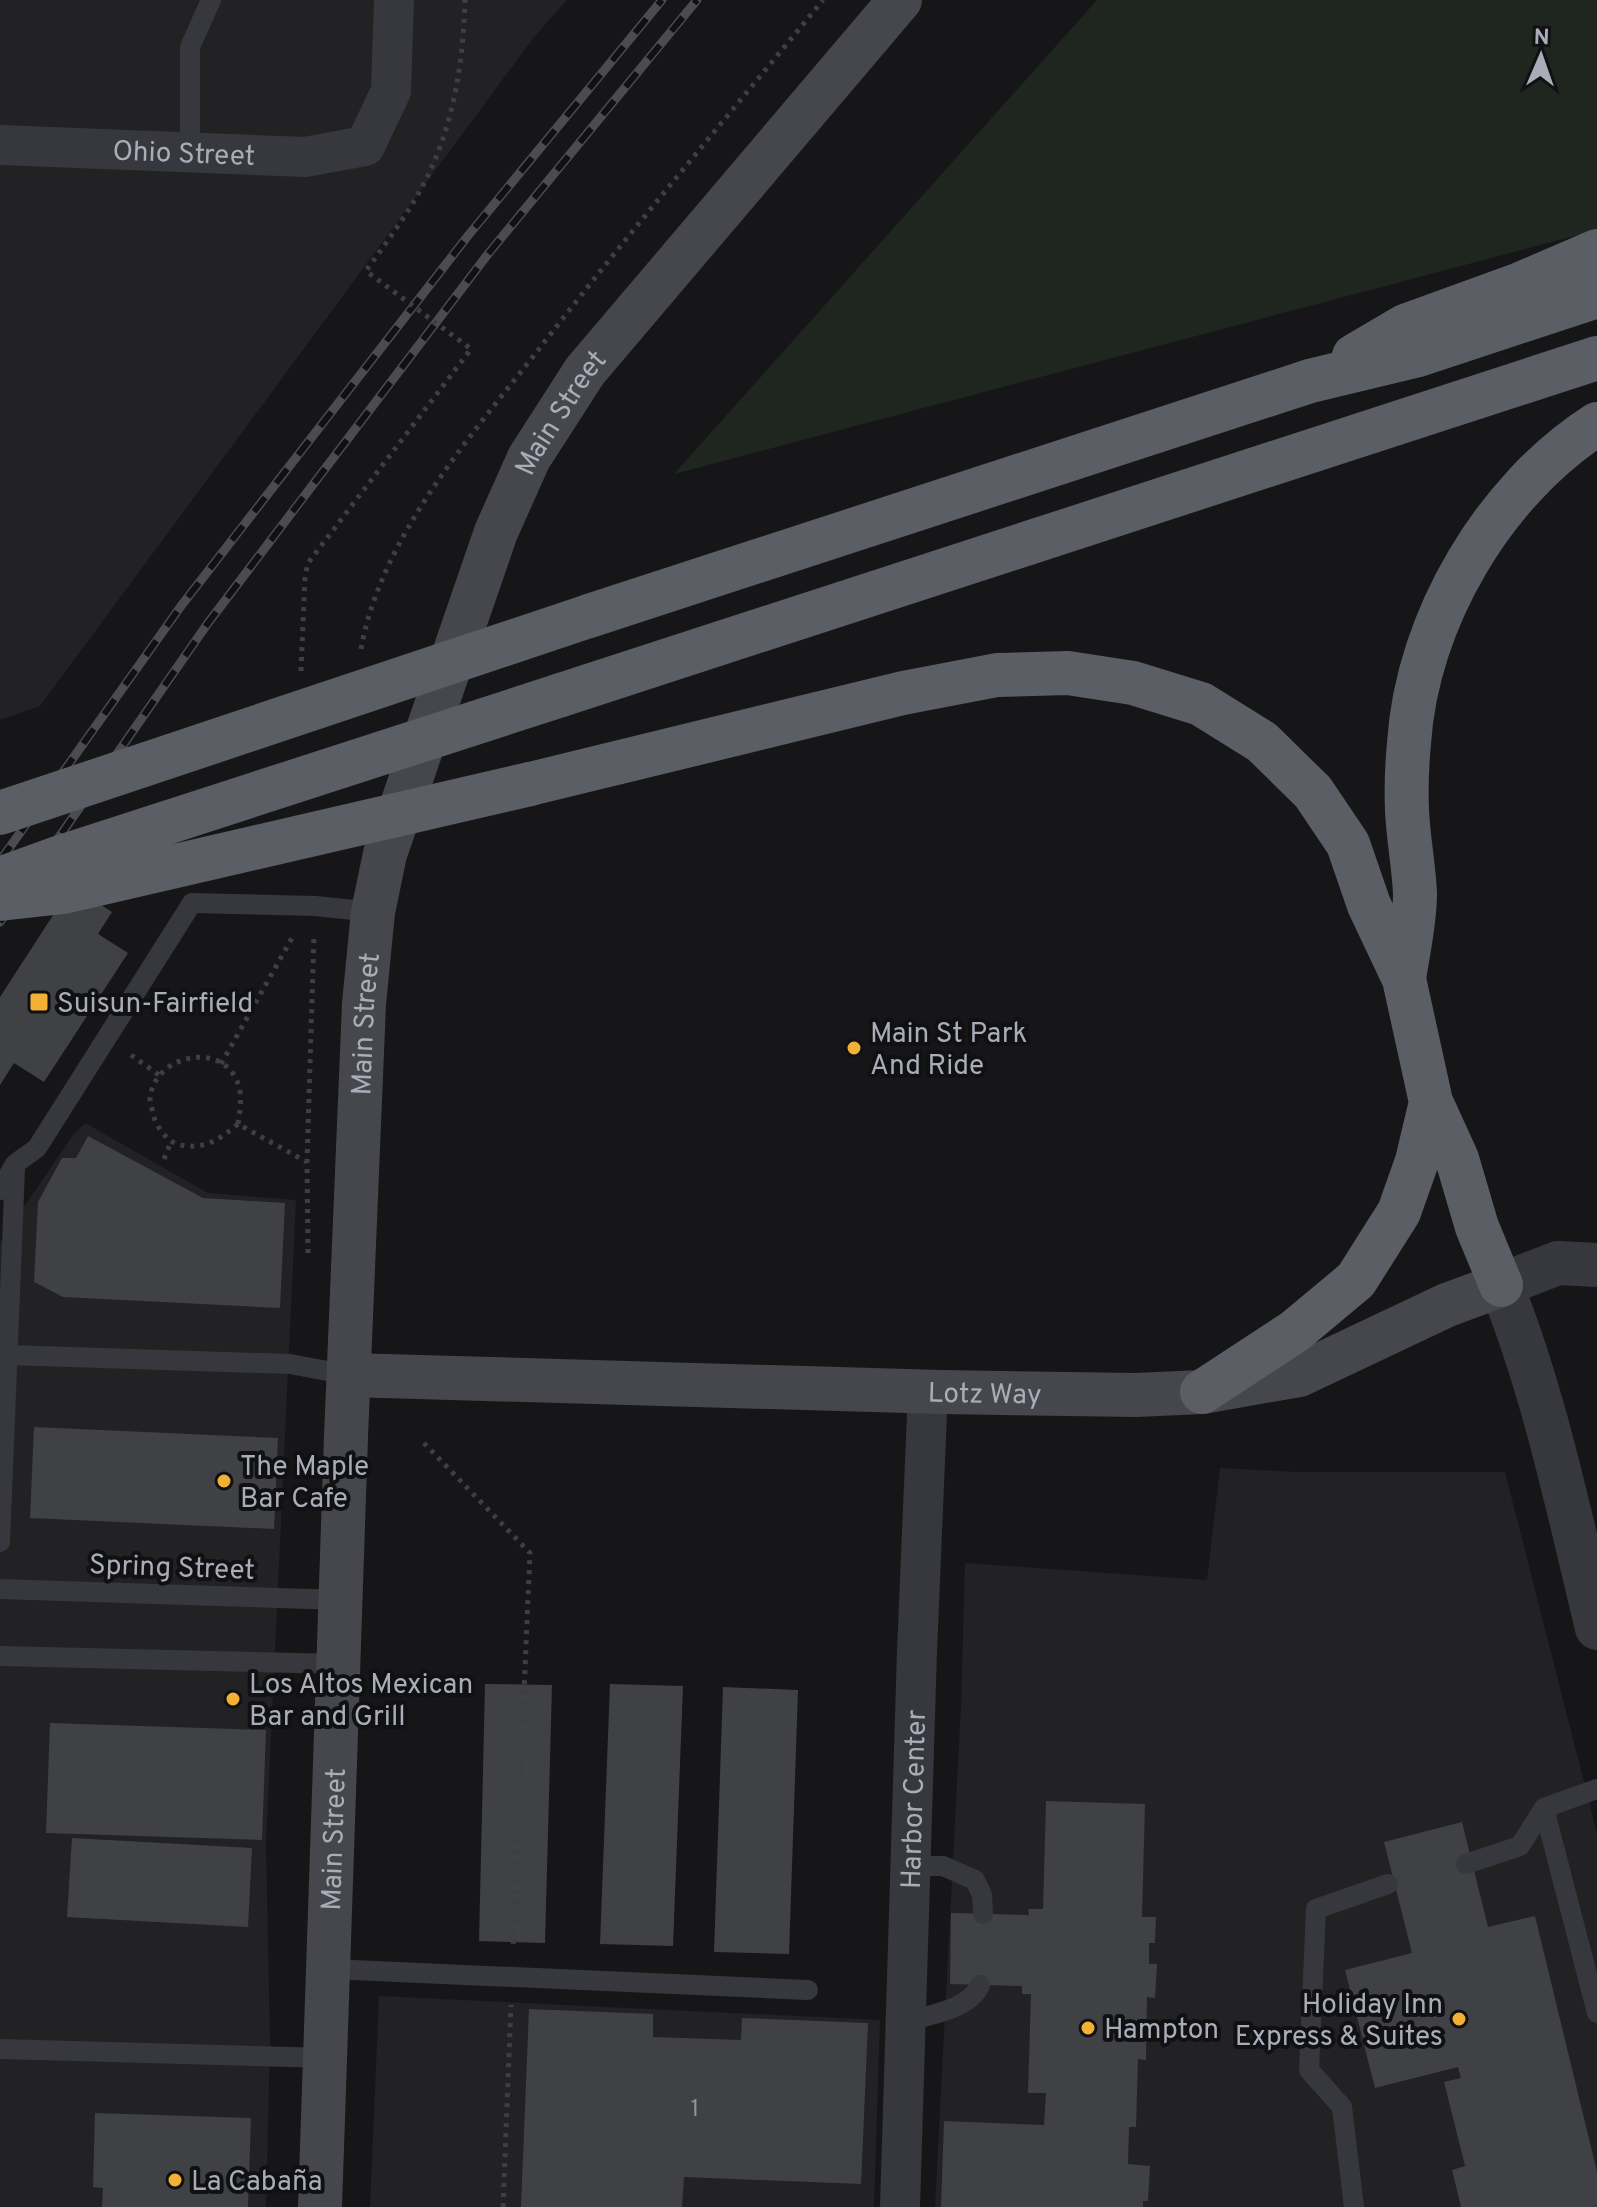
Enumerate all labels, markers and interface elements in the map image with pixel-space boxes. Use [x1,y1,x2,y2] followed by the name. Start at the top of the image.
[1501,16,1581,96] north arrow
[1533,25,1550,52] text: N
[112,134,256,176] street label: Ohio Street
[509,344,616,482] street label: Main Street
[345,951,390,1096] street label: Main Street
[57,987,253,1023] place label: Suisun-Fairfield
[28,991,50,1013] marker: Suisun-Fairfield
[870,1017,1027,1085] place label: Main St Park And Ride
[845,1039,863,1057] marker: Main St Park And Ride
[927,1377,1042,1415] street label: Lotz Way
[240,1450,369,1518] place label: The Maple Bar Cafe
[215,1472,233,1490] marker: The Maple Bar Cafe
[88,1548,255,1590] street label: Spring Street
[249,1668,473,1736] place label: Los Altos Mexican Bar and Grill
[224,1690,242,1708] marker: Los Altos Mexican Bar and Grill
[895,1709,936,1889] street label: Harbor Center
[315,1767,356,1911] street label: Main Street
[1235,1988,1443,2056] place label: Holiday Inn Express & Suites
[1450,2010,1468,2028] marker: Holiday Inn Express & Suites
[1104,2013,1219,2049] place label: Hampton
[1079,2019,1097,2037] marker: Hampton
[691,2095,699,2125] house number: 1
[191,2165,323,2201] place label: La Cabaña
[166,2171,184,2189] marker: La Cabaña

